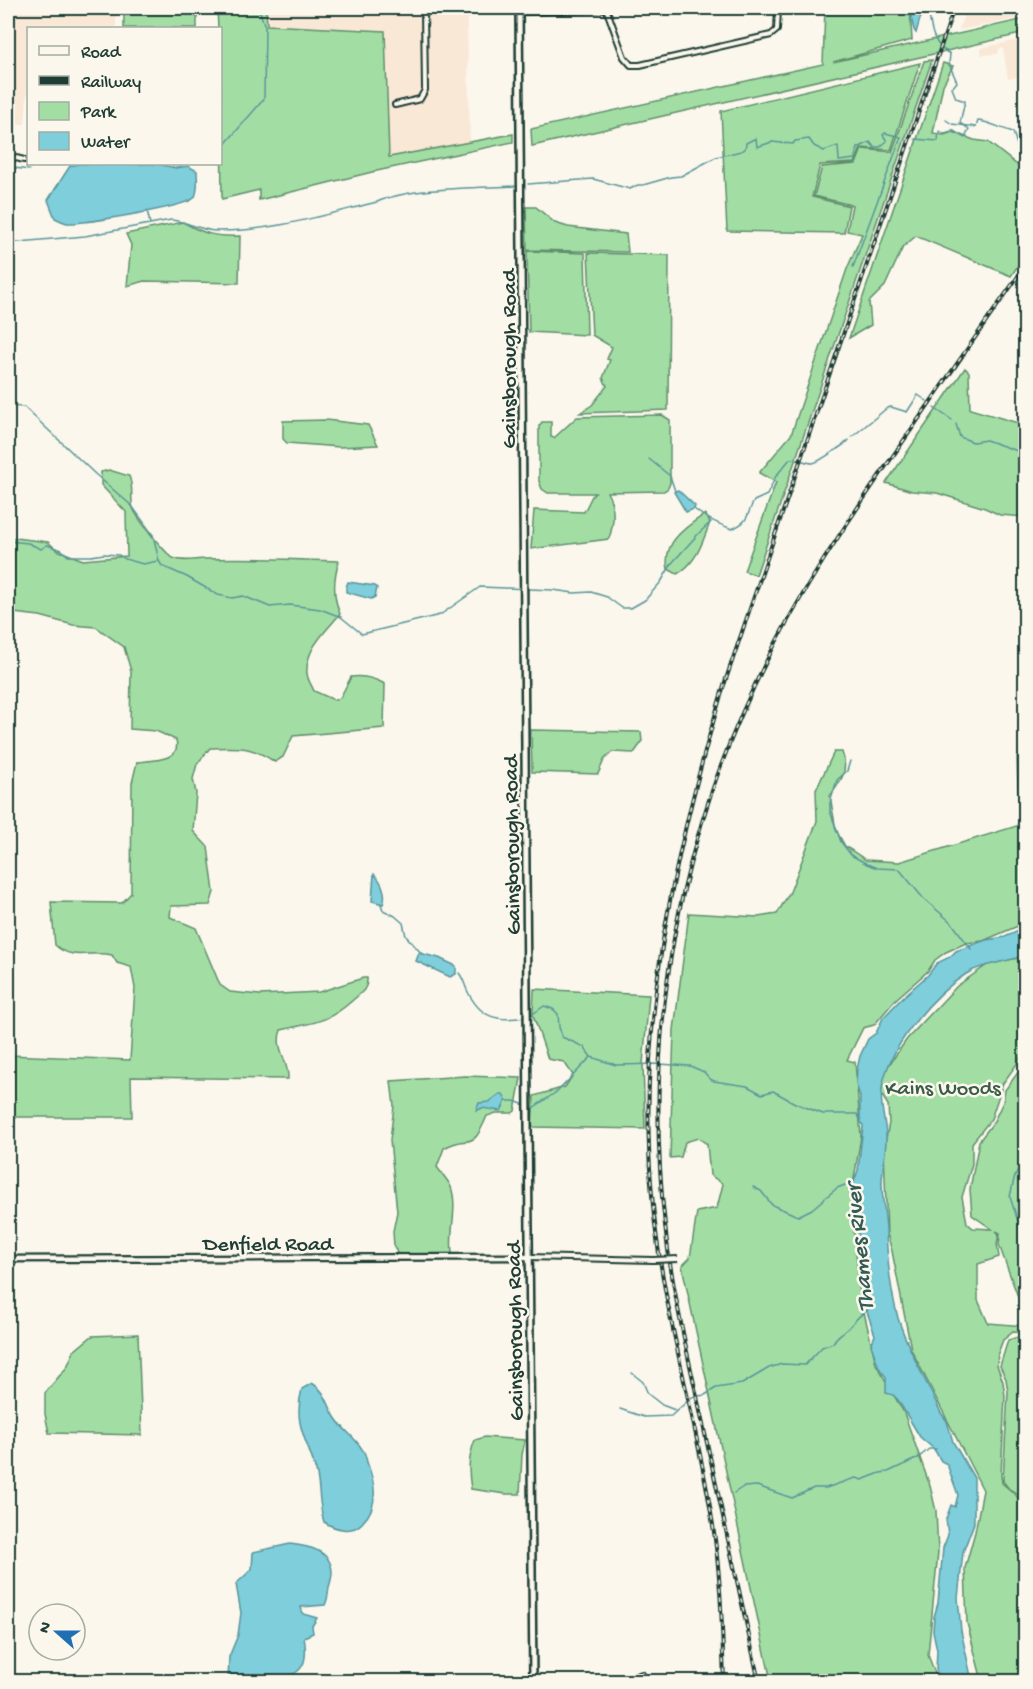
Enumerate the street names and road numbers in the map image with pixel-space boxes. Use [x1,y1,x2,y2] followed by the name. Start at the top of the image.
[498,267,524,449] street label: Gainsborough Road
[499,753,529,935] street label: Gainsborough Road
[201,1233,335,1259] street label: Denfield Road
[502,1239,532,1421] street label: Gainsborough Road

